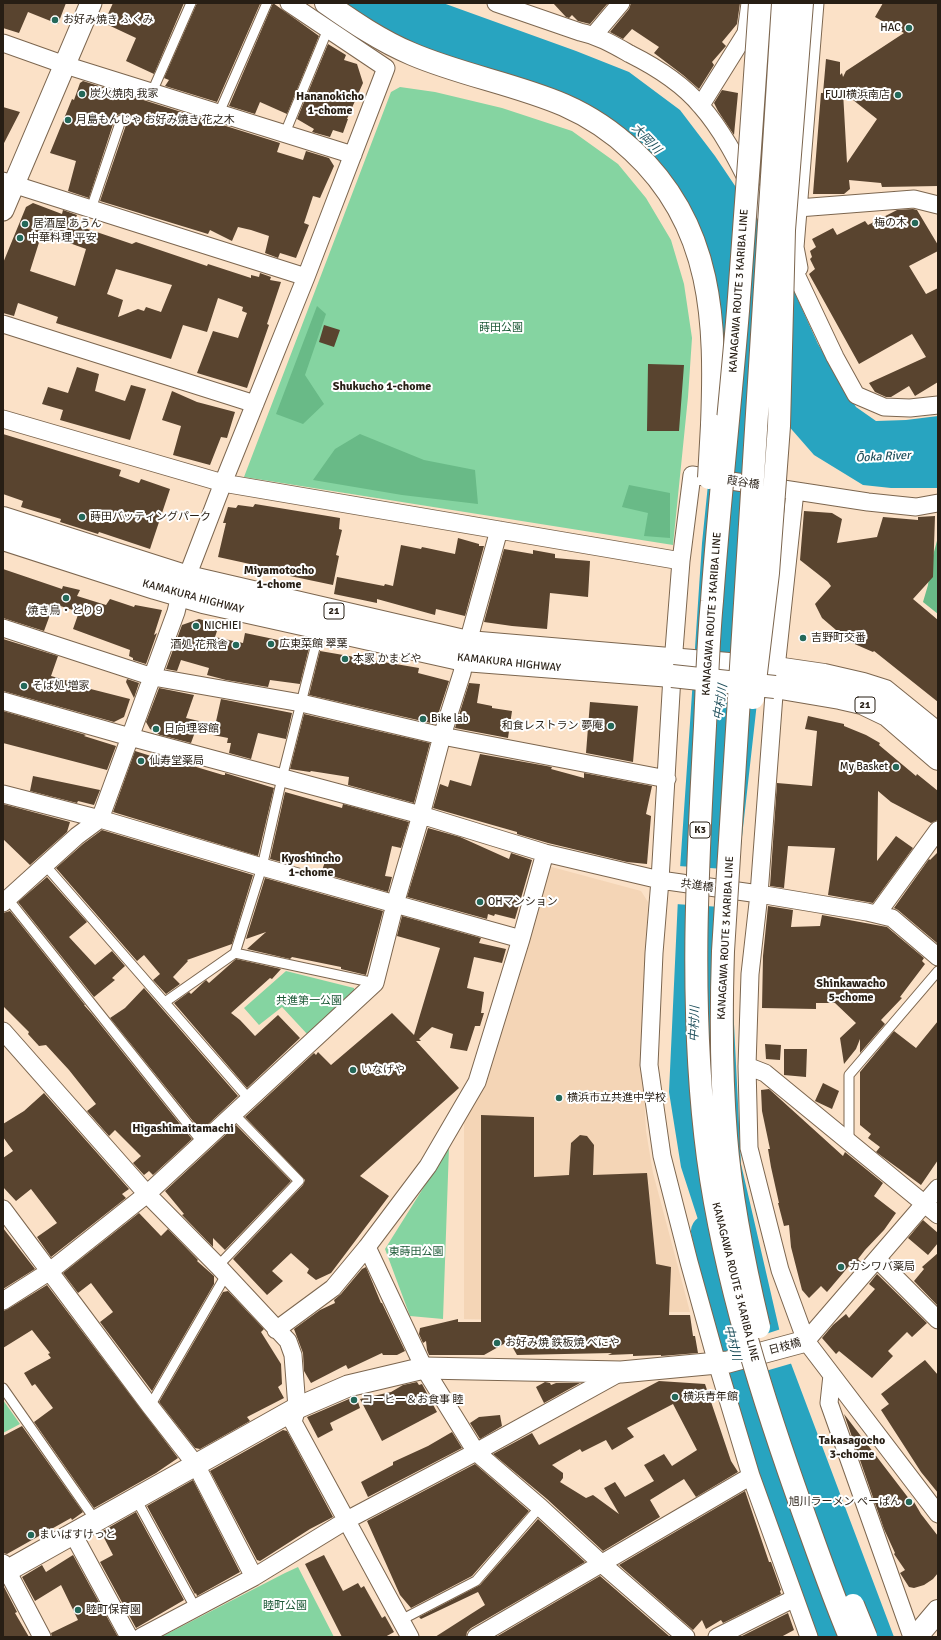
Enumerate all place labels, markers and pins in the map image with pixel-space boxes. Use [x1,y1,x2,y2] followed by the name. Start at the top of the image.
[63,13,153,27] place label: お好み焼き ふくみ
[50,15,60,25] marker: お好み焼き ふくみ
[880,21,901,35] place label: HAC
[904,23,914,33] marker: HAC
[90,87,158,101] place label: 炭火焼肉 我家
[825,88,890,102] place label: FUJI横浜南店
[77,89,87,99] marker: 炭火焼肉 我家
[893,90,903,100] marker: FUJI横浜南店
[76,113,235,127] place label: 月島もんじゃ お好み焼き 花之木
[63,115,73,125] marker: 月島もんじゃ お好み焼き 花之木
[874,216,907,230] place label: 梅の木
[33,217,101,231] place label: 居酒屋 あうん
[910,218,920,228] marker: 梅の木
[20,219,30,229] marker: 居酒屋 あうん
[28,231,96,245] place label: 中華料理 平安
[15,233,25,243] marker: 中華料理 平安
[90,510,211,524] place label: 蒔田バッティングパーク
[77,512,87,522] marker: 蒔田バッティングパーク
[61,593,71,603] marker: 焼き鳥・とり９
[28,604,104,618] place label: 焼き鳥・とり９
[204,619,241,633] place label: NICHIEI
[191,621,201,631] marker: NICHIEI
[811,631,866,645] place label: 吉野町交番
[798,633,808,643] marker: 吉野町交番
[279,637,347,651] place label: 広東菜館 翠葉
[171,638,228,652] place label: 酒処 花飛舎
[266,639,276,649] marker: 広東菜館 翠葉
[231,640,241,650] marker: 酒処 花飛舎
[353,652,421,666] place label: 本家 かまどや
[340,654,350,664] marker: 本家 かまどや
[32,679,89,693] place label: そば処 増家
[19,681,29,691] marker: そば処 増家
[431,712,468,726] place label: Bike lab
[418,714,428,724] marker: Bike lab
[502,719,603,733] place label: 和食レストラン 夢庵
[606,721,616,731] marker: 和食レストラン 夢庵
[164,722,219,736] place label: 日向理容館
[151,724,161,734] marker: 日向理容館
[149,754,204,768] place label: 仙寿堂薬局
[136,756,146,766] marker: 仙寿堂薬局
[840,760,888,774] place label: My Basket
[891,762,901,772] marker: My Basket
[488,895,558,909] place label: OHマンション
[475,897,485,907] marker: OHマンション
[361,1063,405,1077] place label: いなげや
[348,1065,358,1075] marker: いなげや
[567,1091,666,1105] place label: 横浜市立共進中学校
[554,1093,564,1103] marker: 横浜市立共進中学校
[849,1260,915,1274] place label: カシワバ薬局
[836,1262,846,1272] marker: カシワバ薬局
[505,1336,620,1350] place label: お好み焼 鉄板焼 べにや
[492,1338,502,1348] marker: お好み焼 鉄板焼 べにや
[683,1390,738,1404] place label: 横浜青年館
[670,1392,680,1402] marker: 横浜青年館
[362,1393,463,1407] place label: コーヒー＆お食事 睦
[349,1395,359,1405] marker: コーヒー＆お食事 睦
[789,1495,901,1509] place label: 旭川ラーメン ぺーぱん
[904,1497,914,1507] marker: 旭川ラーメン ぺーぱん
[39,1528,116,1542] place label: まいばすけっと
[26,1530,36,1540] marker: まいばすけっと
[86,1603,141,1617] place label: 睦町保育園
[73,1605,83,1615] marker: 睦町保育園

